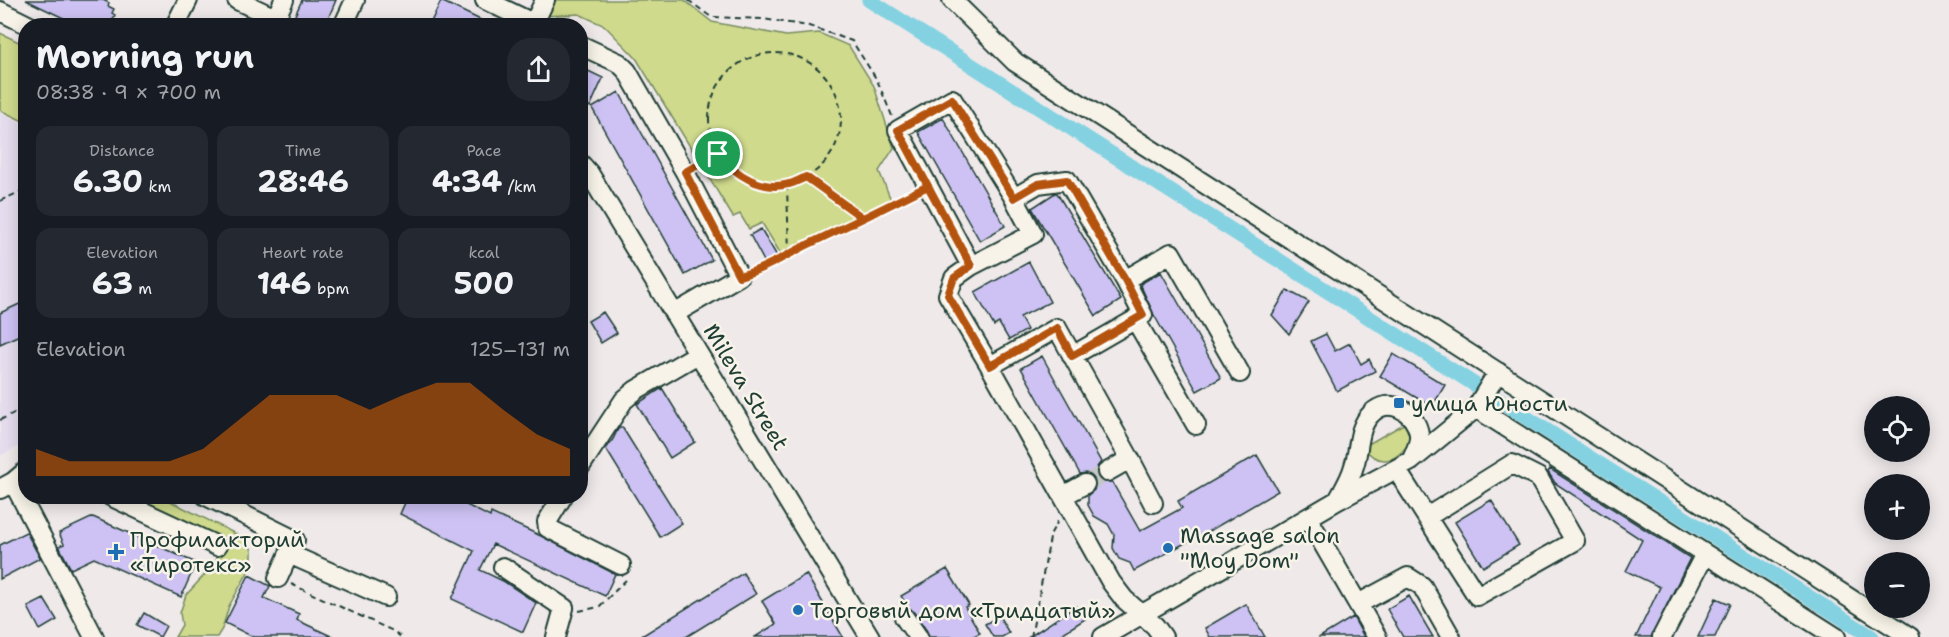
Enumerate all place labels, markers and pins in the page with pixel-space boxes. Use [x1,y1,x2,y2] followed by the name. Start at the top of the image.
[692,128,743,179] pin
[1411,389,1568,418] place label: улица Юности
[1392,396,1406,410] marker: улица Юности
[1180,521,1340,575] place label: Massage salon "Moy Dom"
[130,525,304,579] place label: Профилакторий «Тиротекс»
[1161,541,1175,555] marker: Massage salon "Moy Dom"
[107,543,125,561] marker: Профилакторий «Тиротекс»
[810,596,1115,625] place label: Торговый дом «Тридцатый»
[791,603,805,617] marker: Торговый дом «Тридцатый»

